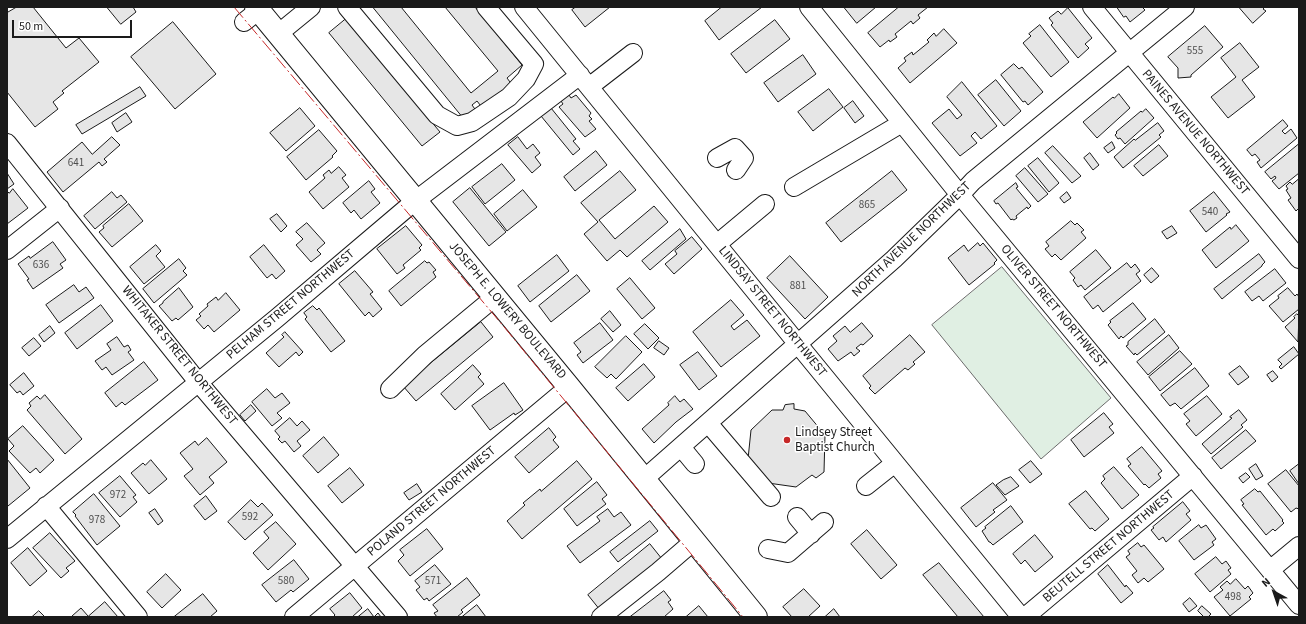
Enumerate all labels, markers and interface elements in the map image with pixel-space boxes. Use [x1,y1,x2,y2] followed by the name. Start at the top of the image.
[14,12,134,38] scale bar
[19,18,43,35] text: 50 m
[1187,45,1203,59] house number: 555
[1138,67,1252,199] street label: PAINES AVENUE NORTHWEST
[68,157,84,171] house number: 641
[849,179,975,301] street label: NORTH AVENUE NORTHWEST
[859,199,875,213] house number: 865
[1202,206,1218,220] house number: 540
[445,239,569,383] street label: JOSEPH E. LOWERY BOULEVARD
[997,242,1109,372] street label: OLIVER STREET NORTHWEST
[714,244,830,380] street label: LINDSAY STREET NORTHWEST
[224,247,358,363] street label: PELHAM STREET NORTHWEST
[33,259,49,273] house number: 636
[790,280,806,294] house number: 881
[118,283,240,429] street label: WHITAKER STREET NORTHWEST
[795,425,875,456] place label: Lindsey Street Baptist Church
[782,435,792,445] marker: Lindsey Street Baptist Church
[364,444,500,560] street label: POLAND STREET NORTHWEST
[1040,487,1178,607] street label: BEUTELL STREET NORTHWEST
[110,489,126,503] house number: 972
[242,511,258,525] house number: 592
[89,514,105,528] house number: 978
[1254,572,1294,612] north arrow
[1258,574,1274,591] text: N
[278,575,294,589] house number: 580
[425,575,441,589] house number: 571
[1225,591,1241,605] house number: 498

